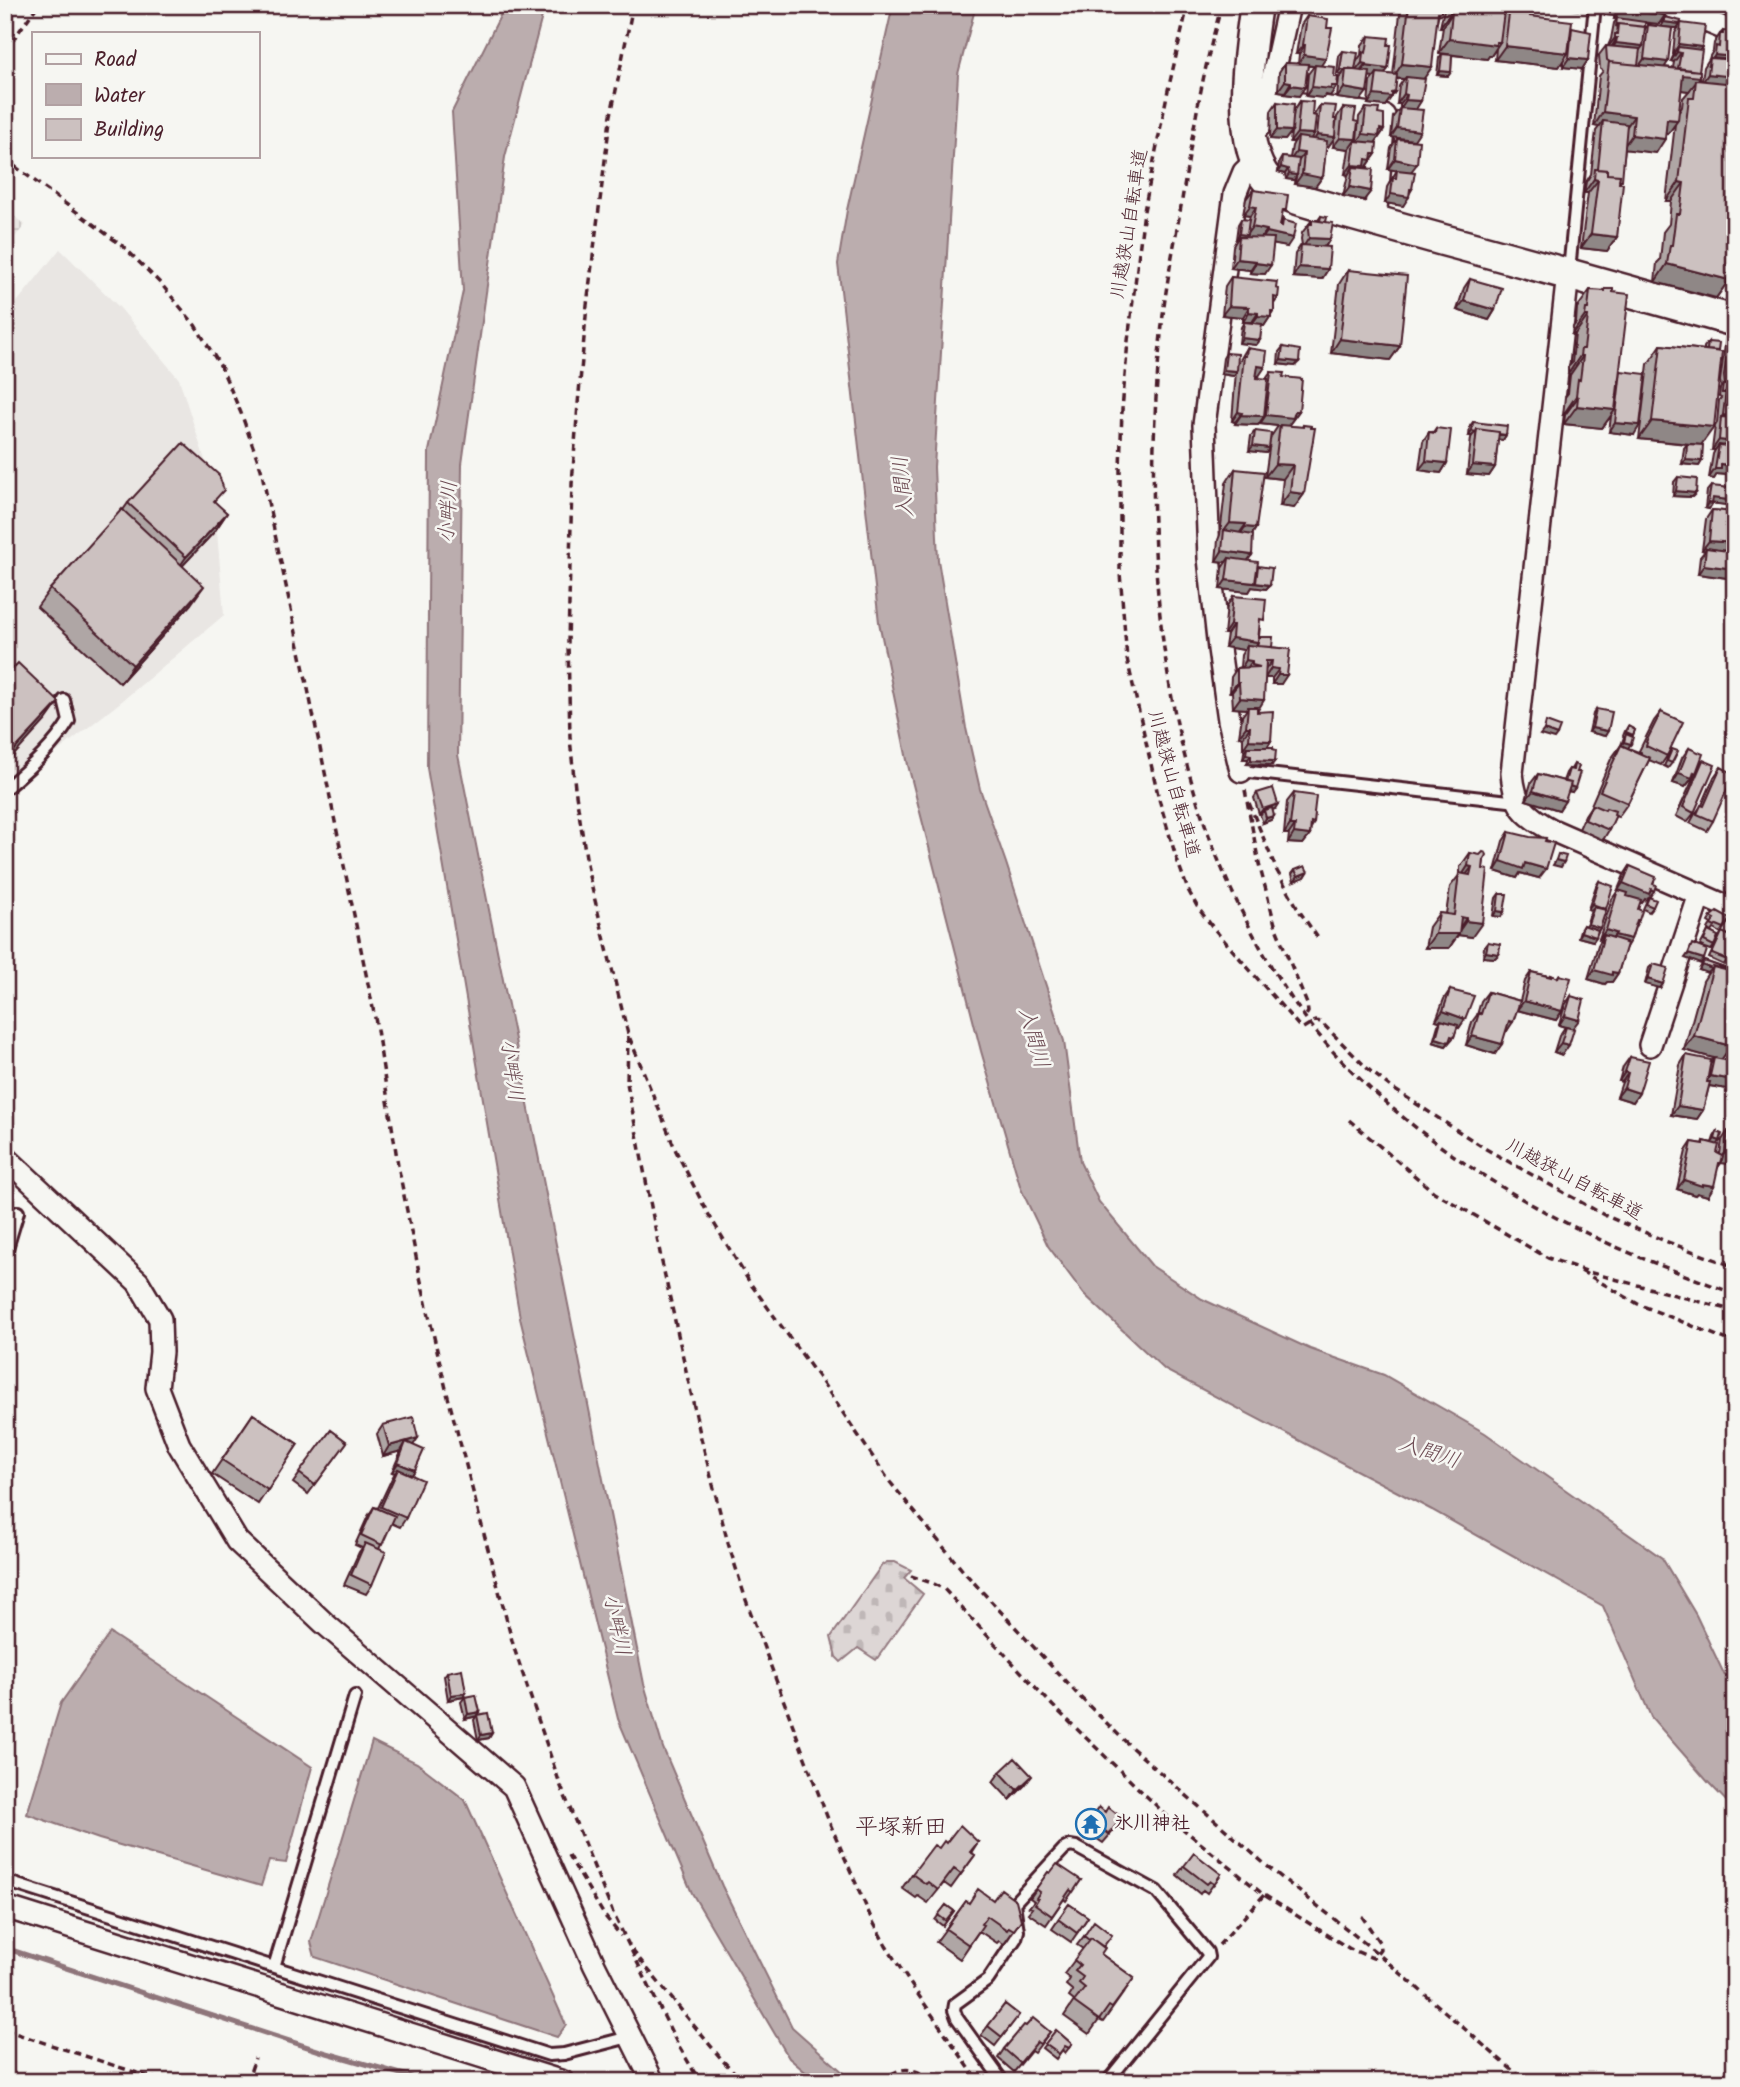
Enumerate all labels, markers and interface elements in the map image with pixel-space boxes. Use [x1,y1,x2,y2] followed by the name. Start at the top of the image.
[32,32,259,158] legend
[94,44,137,77] text: Road
[94,80,146,113] text: Water
[94,114,164,147] text: Building
[1103,147,1157,301] street label: 川越狭山自転車道
[884,454,924,520] water label: 入間川
[431,480,467,544] water label: 小畔川
[1139,707,1207,861] street label: 川越狭山自転車道
[1008,1003,1058,1073] water label: 入間川
[490,1037,532,1103] water label: 小畔川
[1500,1131,1648,1229] street label: 川越狭山自転車道
[1394,1428,1464,1478] water label: 入間川
[593,1591,639,1659] water label: 小畔川
[1074,1807,1108,1841] temple icon: 氷川神社
[1114,1809,1190,1839] place label: 氷川神社
[855,1810,947,1846] district label: 平塚新田

